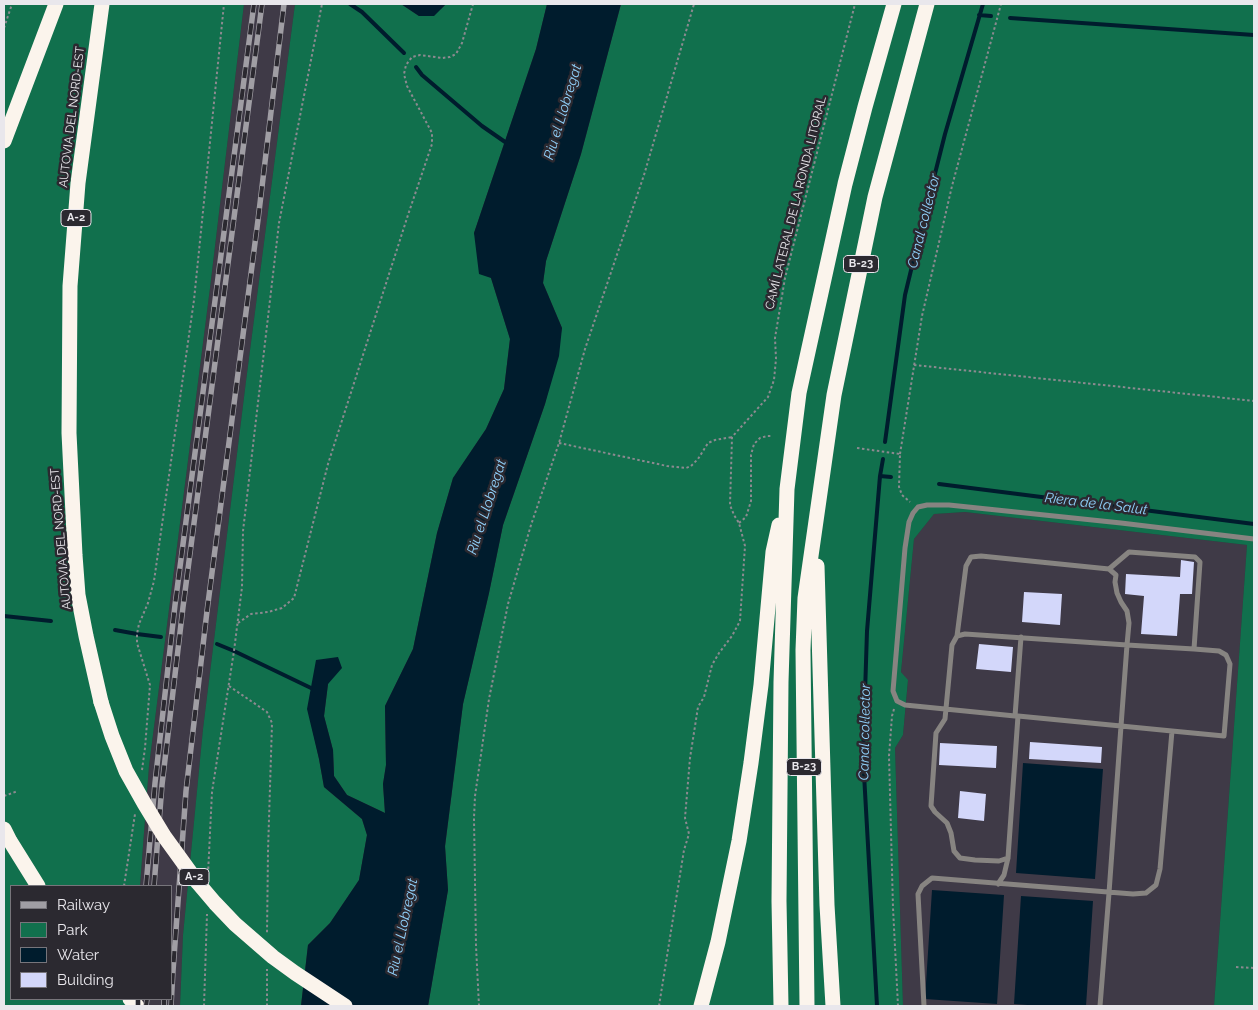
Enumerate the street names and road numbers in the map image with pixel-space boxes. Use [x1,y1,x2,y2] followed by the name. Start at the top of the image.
[56,45,88,189] street label: AUTOVIA DEL NORD-EST
[762,95,830,311] street label: CAMÍ LATERAL DE LA RONDA LITORAL
[61,210,91,227] road number: A-2
[844,255,878,272] road number: B-23
[48,467,74,611] street label: AUTOVIA DEL NORD-EST
[786,759,822,776] road number: B-23
[179,869,209,886] road number: A-2

